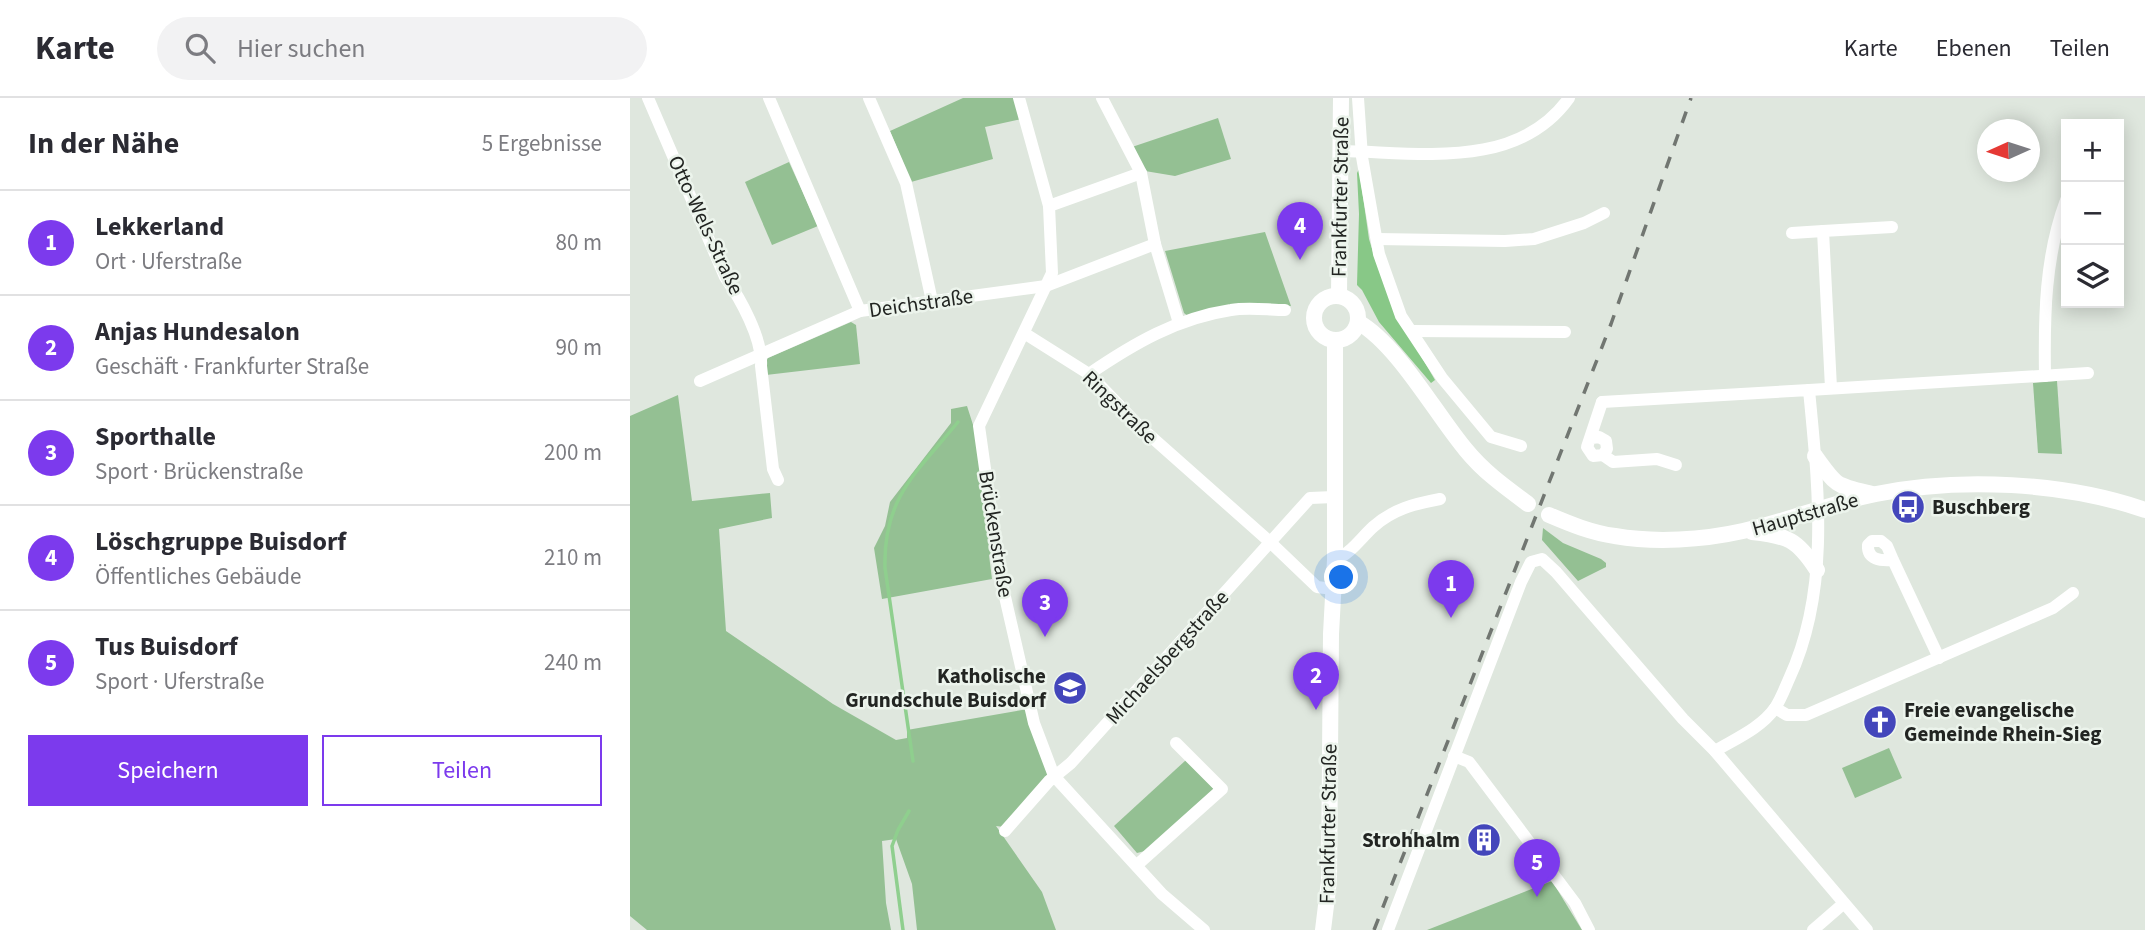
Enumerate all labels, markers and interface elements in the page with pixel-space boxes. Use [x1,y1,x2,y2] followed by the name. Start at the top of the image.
[157,17,647,80] search box
[35,25,115,72] text: Karte
[181,29,219,67] icon: search
[237,30,366,67] text: Hier suchen
[1844,31,1898,66] text: Karte
[1936,31,2012,66] text: Ebenen
[2050,31,2110,66] text: Teilen
[1324,117,1356,277] street label: Frankfurter Straße
[1977,119,2040,182] north arrow
[2061,119,2124,308] map controls
[2061,119,2124,182] button: +
[28,122,179,165] text: In der Nähe
[482,127,602,160] text: 5 Ergebnisse
[661,150,751,300] street label: Otto-Wels-Straße
[2061,182,2124,245] button: −
[1277,202,1323,260] pin: 4
[95,208,224,245] text: Lekkerland
[45,226,57,259] text: 1
[555,226,602,259] text: 80 m
[95,245,242,278] text: Ort · Uferstraße
[2061,245,2124,308] button: layers
[867,281,975,325] street label: Deichstraße
[95,313,300,350] text: Anjas Hundesalon
[45,331,57,364] text: 2
[555,331,602,364] text: 90 m
[95,350,369,383] text: Geschäft · Frankfurter Straße
[1076,363,1164,451] street label: Ringstraße
[95,418,216,455] text: Sporthalle
[45,436,57,469] text: 3
[544,436,602,469] text: 200 m
[95,455,303,488] text: Sport · Brückenstraße
[971,468,1021,600] street label: Brückenstraße
[1748,485,1862,543] street label: Hauptstraße
[1889,488,1927,526] bus stop icon: Buschberg
[1932,492,2030,522] place label: Buschberg
[95,523,346,560] text: Löschgruppe Buisdorf
[45,541,57,574] text: 4
[544,541,602,574] text: 210 m
[95,560,302,593] text: Öffentliches Gebäude
[1324,560,1358,594] your location
[1428,560,1474,618] pin: 1
[1022,579,1068,637] pin: 3
[1098,583,1236,731] street label: Michaelsbergstraße
[95,628,238,665] text: Tus Buisdorf
[45,646,57,679] text: 5
[544,646,602,679] text: 240 m
[1293,652,1339,710] pin: 2
[845,661,1047,715] place label: Katholische Grundschule Buisdorf
[95,665,264,698] text: Sport · Uferstraße
[1051,669,1089,707] school or university icon: Katholische Grundschule Buisdorf
[1904,695,2101,749] place label: Freie evangelische Gemeinde Rhein-Sieg
[1861,703,1899,741] church icon: Freie evangelische Gemeinde Rhein-Sieg
[28,735,308,806] button: Speichern
[322,735,602,806] button: Teilen
[1312,744,1344,904] street label: Frankfurter Straße
[1465,821,1503,859] building icon: Strohhalm
[1362,825,1460,855] place label: Strohhalm
[1514,839,1560,897] pin: 5

